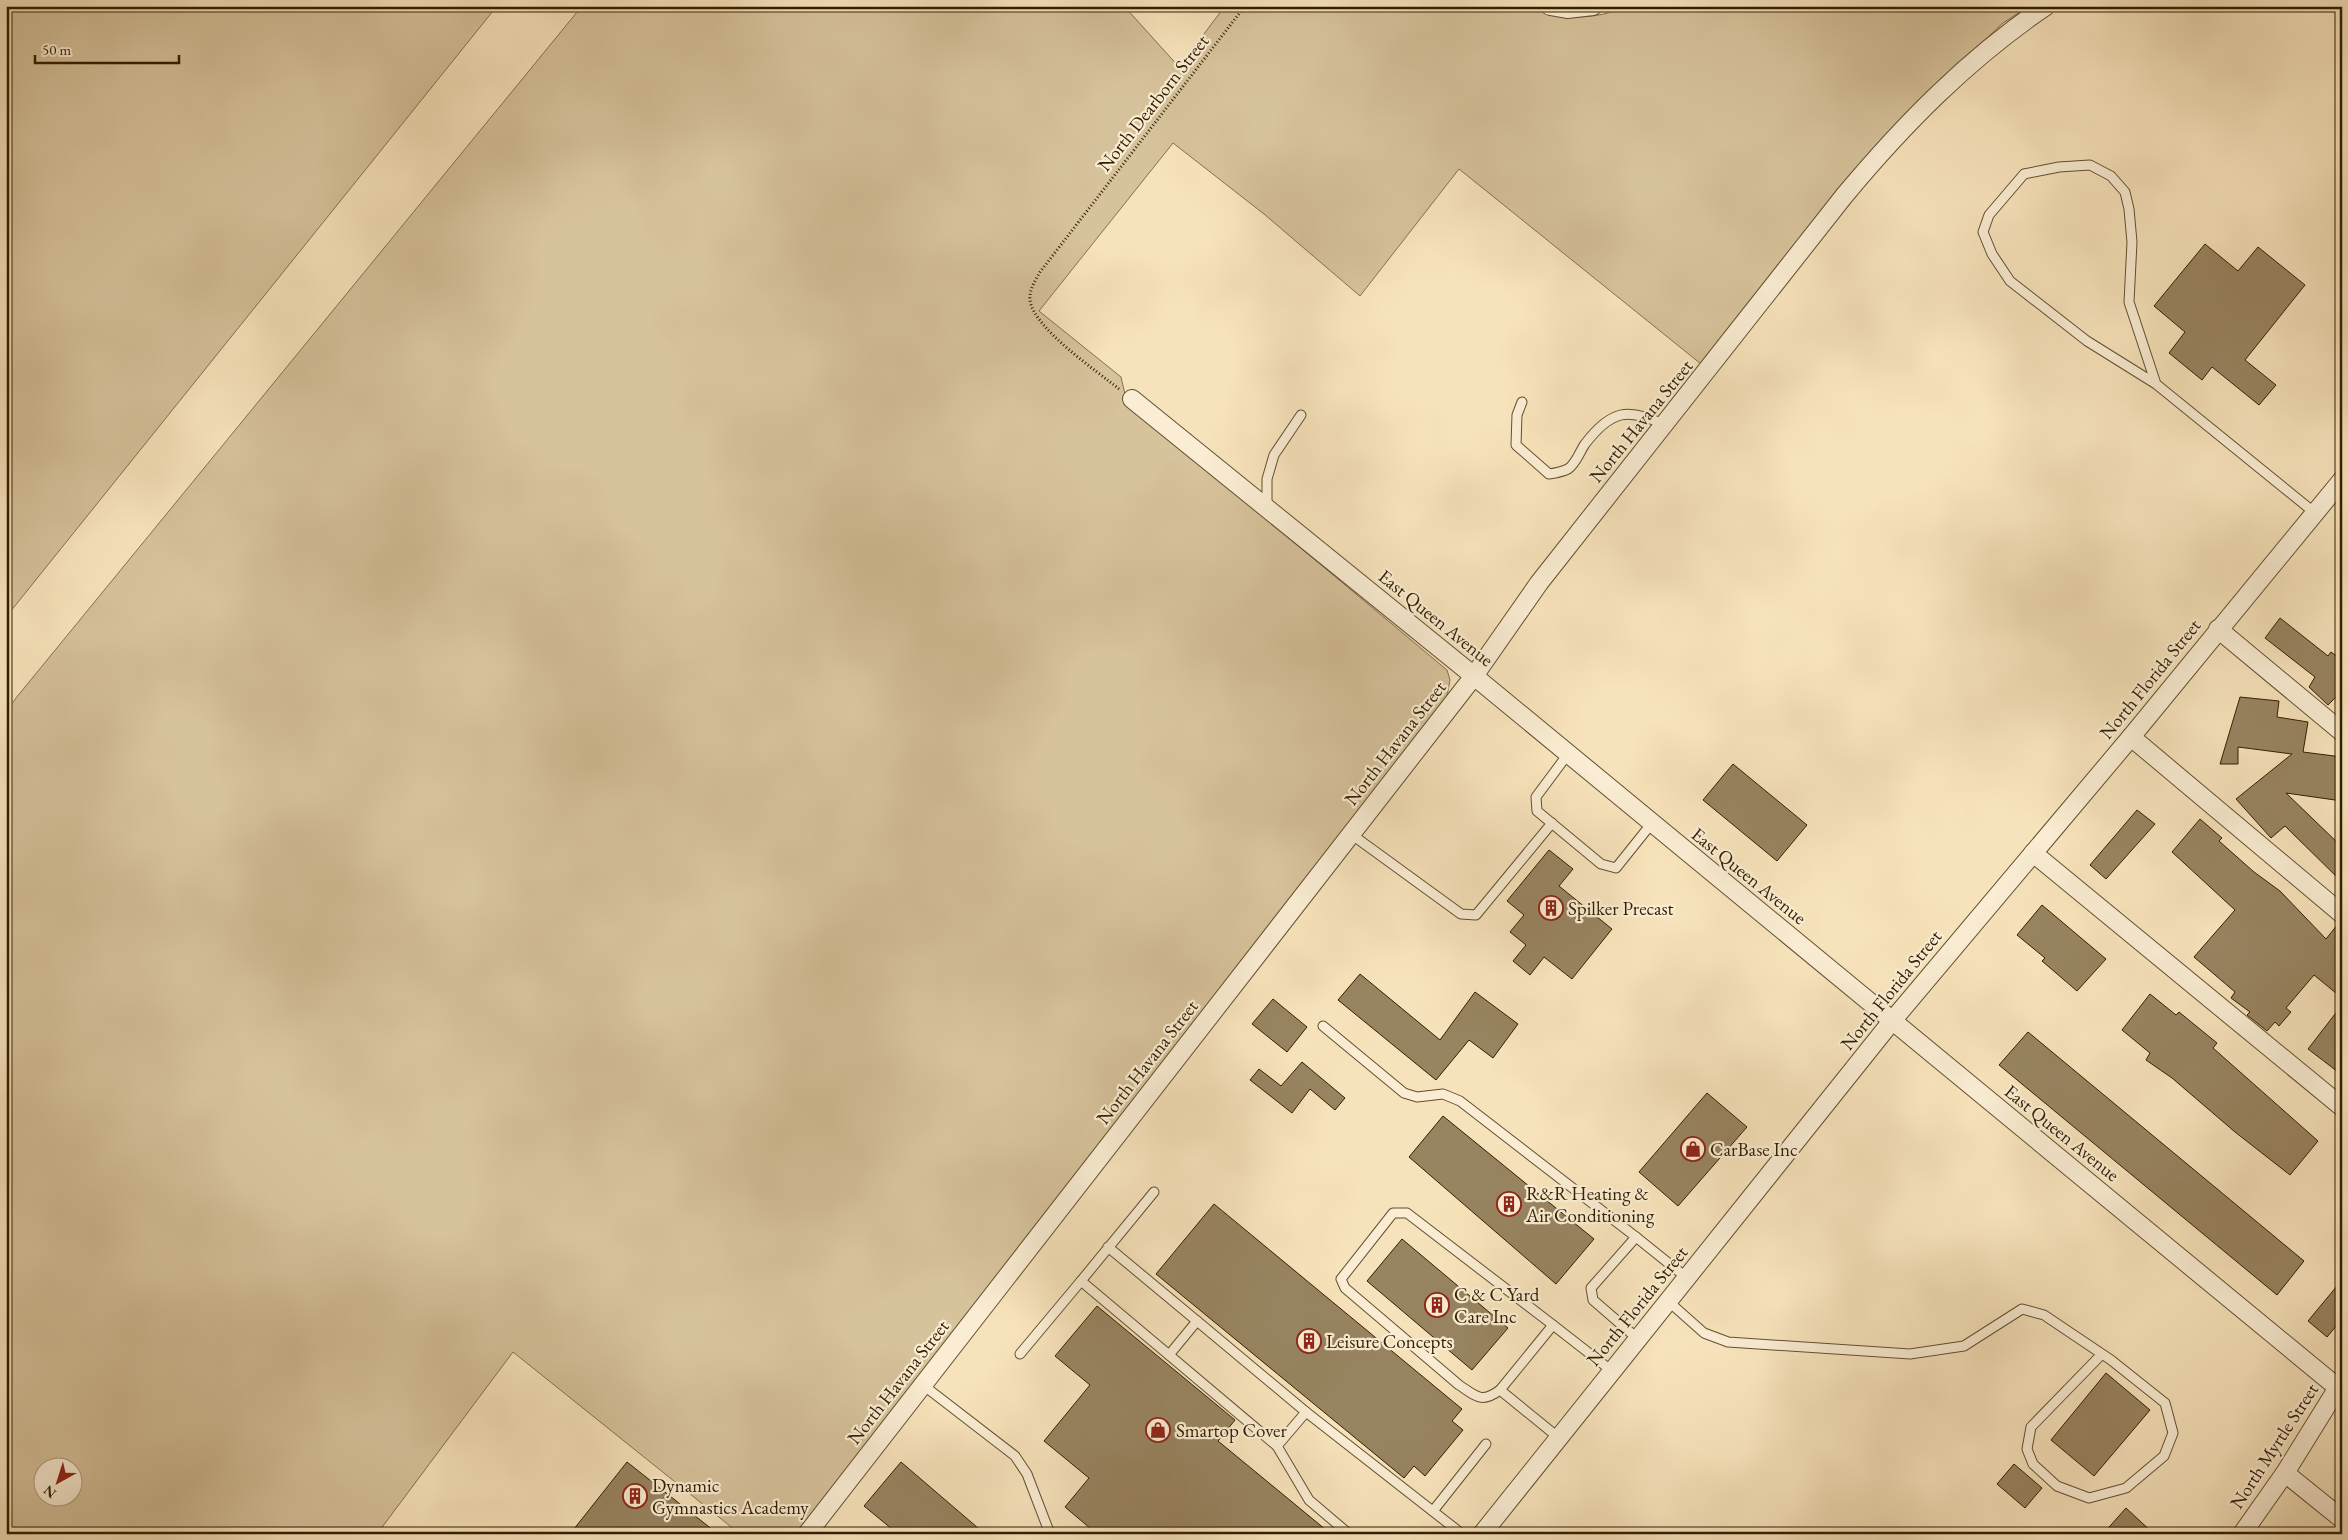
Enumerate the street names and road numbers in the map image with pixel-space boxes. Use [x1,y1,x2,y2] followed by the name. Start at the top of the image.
[1092,29,1214,177] street label: North Dearborn Street
[1584,354,1698,488] street label: North Havana Street
[1373,564,1499,672] street label: East Queen Avenue
[2094,614,2206,744] street label: North Florida Street
[1338,676,1452,810] street label: North Havana Street
[1686,822,1812,930] street label: East Queen Avenue
[1835,925,1947,1055] street label: North Florida Street
[1090,995,1204,1129] street label: North Havana Street
[1999,1079,2125,1187] street label: East Queen Avenue
[1581,1241,1693,1371] street label: North Florida Street
[841,1315,955,1449] street label: North Havana Street
[2224,1378,2324,1514] street label: North Myrtle Street

